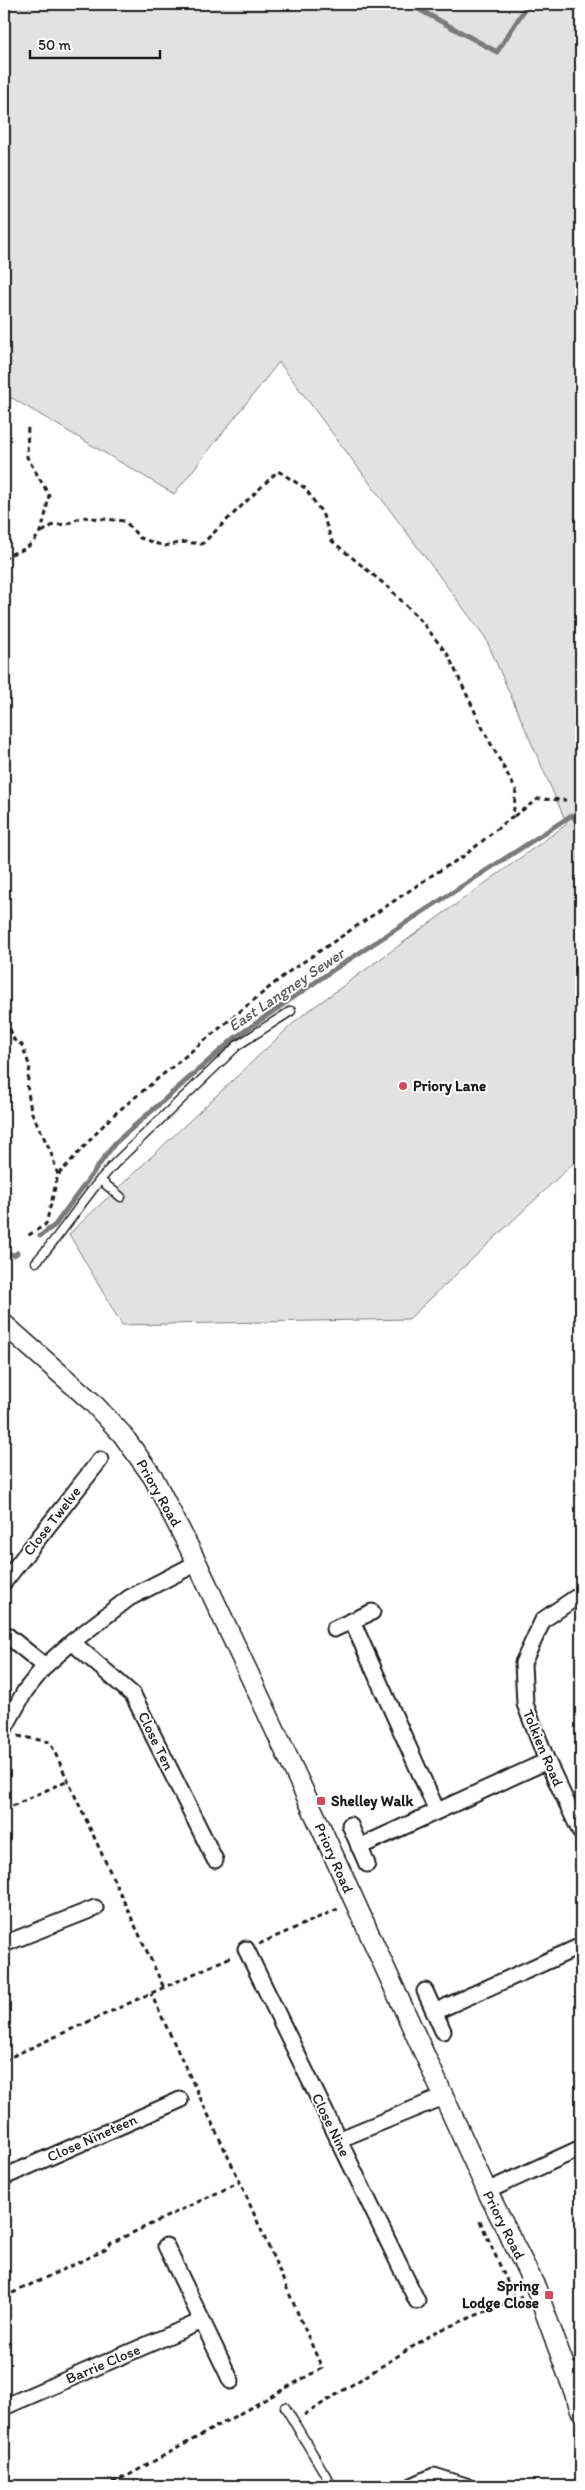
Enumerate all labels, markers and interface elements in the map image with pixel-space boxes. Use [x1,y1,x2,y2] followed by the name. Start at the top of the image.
[30,28,160,60] scale bar
[38,36,71,54] text: 50 m
[225,943,349,1035] water label: East Langney Sewer
[413,1077,486,1096] place label: Priory Lane
[397,1080,409,1092] marker: Priory Lane
[132,1456,186,1531] street label: Priory Road
[19,1483,85,1559] street label: Close Twelve
[519,1707,568,1790] street label: Tolkien Road
[134,1709,178,1774] street label: Close Ten
[331,1792,414,1811] place label: Shelley Walk
[315,1795,327,1807] marker: Shelley Walk
[311,1820,358,1897] street label: Priory Road
[308,2090,354,2160] street label: Close Nine
[44,2110,140,2166] street label: Close Nineteen
[479,2188,529,2263] street label: Priory Road
[462,2277,539,2313] place label: Spring Lodge Close
[543,2289,555,2301] marker: Spring Lodge Close
[63,2340,143,2388] street label: Barrie Close

